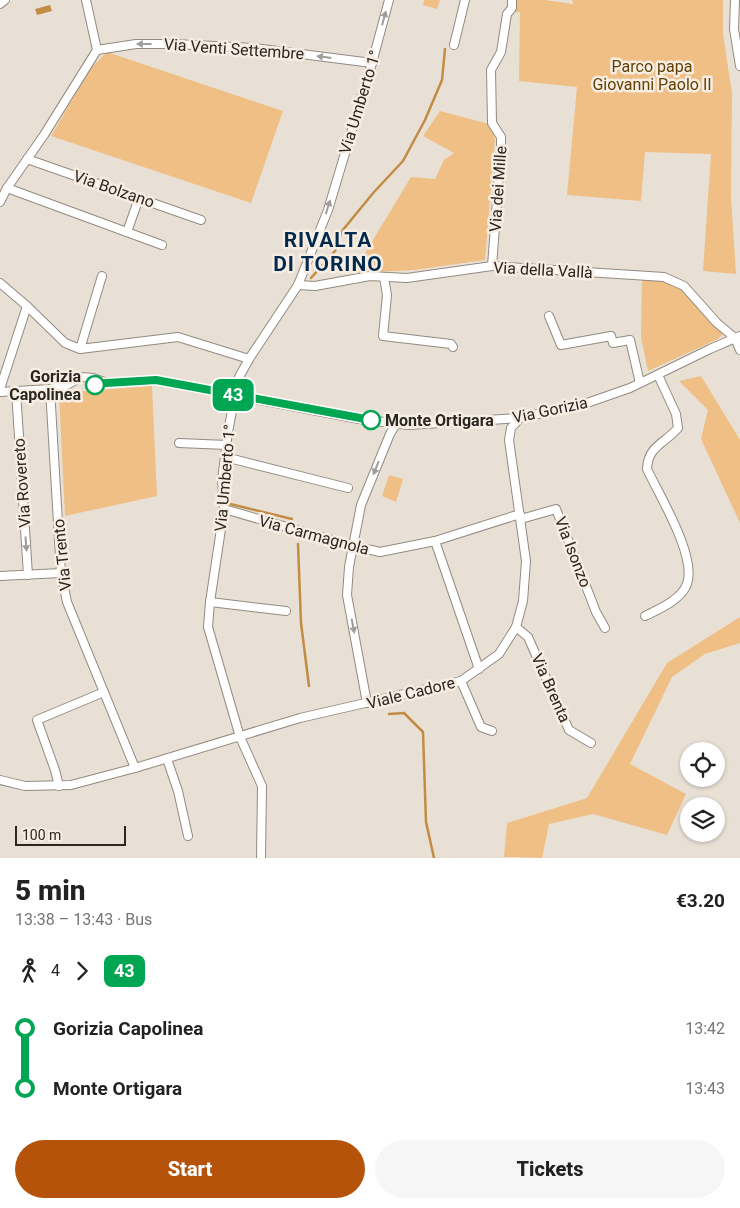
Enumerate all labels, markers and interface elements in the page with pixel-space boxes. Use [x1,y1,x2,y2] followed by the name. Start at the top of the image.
[381,10,389,25] one-way arrow
[163,35,305,63] street label: Via Venti Settembre
[136,40,152,48] one-way arrow
[335,48,385,156] street label: Via Umberto 1°
[315,53,331,61] one-way arrow
[592,57,712,94] park label: Parco papa Giovanni Paolo II
[486,145,510,233] street label: Via dei Mille
[71,166,157,212] street label: Via Bolzano
[324,199,332,214] one-way arrow
[273,228,383,276] district label: RIVALTA DI TORINO
[493,258,593,282] street label: Via della Vallà
[9,367,81,404] place label: Gorizia Capolinea
[85,375,105,395] marker: Gorizia Capolinea
[210,379,256,411] line badge: 43
[223,384,243,405] text: 43
[511,393,589,427] street label: Via Gorizia
[361,410,381,430] marker: Monte Ortigara
[385,411,494,430] place label: Monte Ortigara
[211,424,239,532] street label: Via Umberto 1°
[9,438,35,528] street label: Via Rovereto
[372,461,380,476] one-way arrow
[257,511,371,559] street label: Via Carmagnola
[551,514,595,590] street label: Via Isonzo
[49,518,75,592] street label: Via Trento
[23,537,31,553] one-way arrow
[349,618,357,634] one-way arrow
[527,651,575,725] street label: Via Brenta
[365,673,457,713] street label: Viale Cadore
[680,742,725,842] map controls
[680,742,725,787] button: locate
[680,797,725,842] button: layers
[15,823,126,846] scale bar
[22,827,61,843] text: 100 m
[15,874,86,907] text: 5 min
[676,889,725,912] text: €3.20
[15,910,152,929] text: 13:38 – 13:43 · Bus
[15,957,43,985] icon: walk
[68,957,96,985] icon: forward
[114,960,135,981] text: 43
[51,961,60,980] text: 4
[53,1017,203,1040] text: Gorizia Capolinea
[685,1019,725,1038] text: 13:42
[53,1077,182,1100] text: Monte Ortigara
[685,1079,725,1098] text: 13:43
[15,1140,365,1198] button: Start
[375,1140,725,1198] button: Tickets

